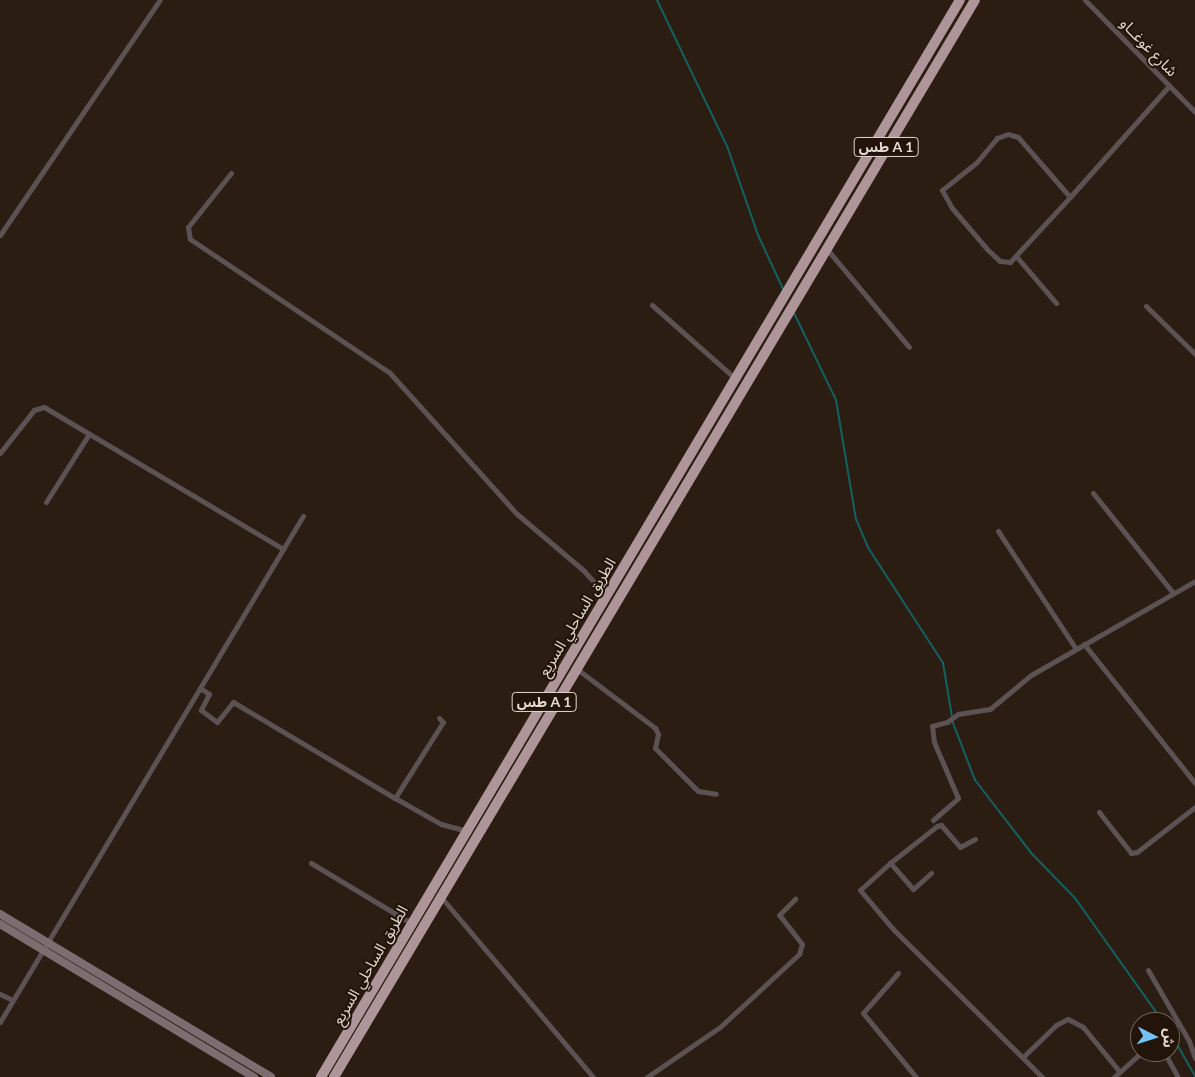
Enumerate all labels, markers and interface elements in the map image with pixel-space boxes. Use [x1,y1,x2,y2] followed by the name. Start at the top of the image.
[1117,14,1181,80] street label: شارع غوغــاو
[852,136,920,158] road number: طس A 1
[535,554,619,680] street label: الطريق الساحلي السريع
[510,690,578,714] road number: طس A 1
[328,902,412,1028] street label: الطريق الساحلي السريع
[1130,1012,1180,1062] north arrow
[1160,1028,1179,1049] text: ش

